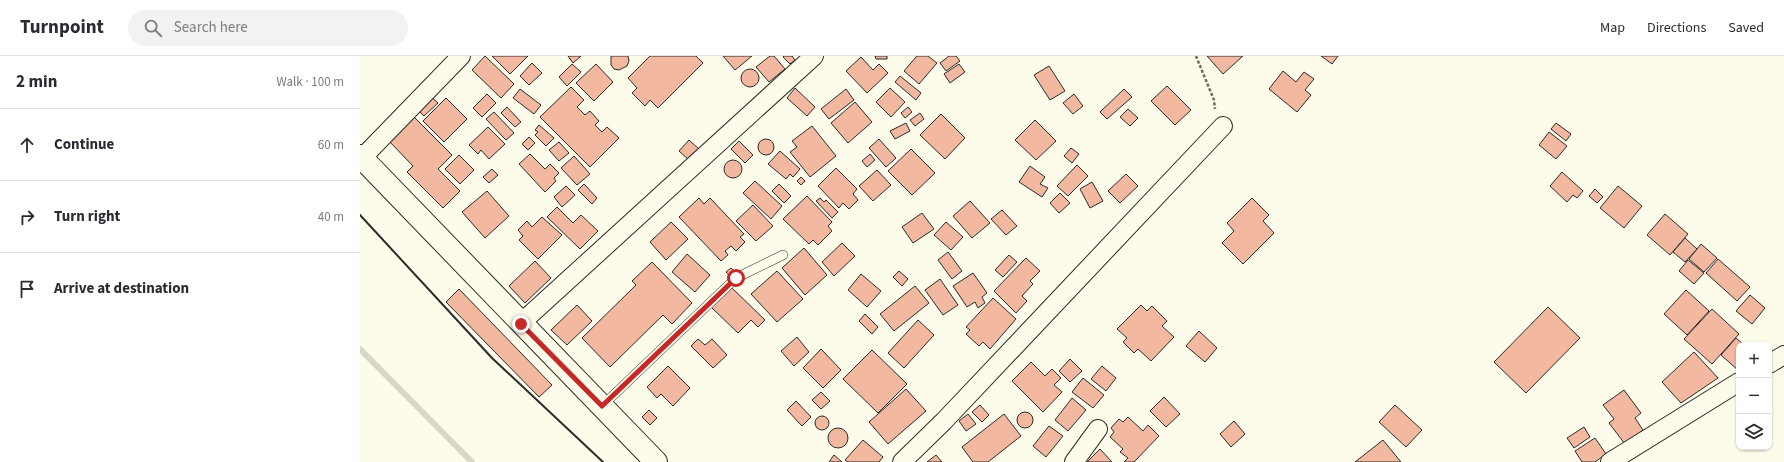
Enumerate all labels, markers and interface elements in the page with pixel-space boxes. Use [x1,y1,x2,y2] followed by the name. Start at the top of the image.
[128,10,408,46] search box
[20,14,104,41] text: Turnpoint
[142,17,164,39] icon: search
[174,17,248,38] text: Search here
[1600,18,1625,38] text: Map
[1647,18,1706,38] text: Directions
[1728,18,1764,38] text: Saved
[16,70,57,94] text: 2 min
[276,73,344,91] text: Walk · 100 m
[16,134,38,156] icon: ahead
[54,134,114,155] text: Continue
[318,136,344,154] text: 60 m
[16,206,38,228] icon: right
[54,206,120,227] text: Turn right
[318,208,344,226] text: 40 m
[727,269,745,287] route start
[16,278,38,300] icon: arrive
[54,278,189,299] text: Arrive at destination
[512,315,530,333] route end
[1736,342,1772,450] map controls
[1736,342,1772,378] button: +
[1736,378,1772,414] button: −
[1736,414,1772,450] button: layers

